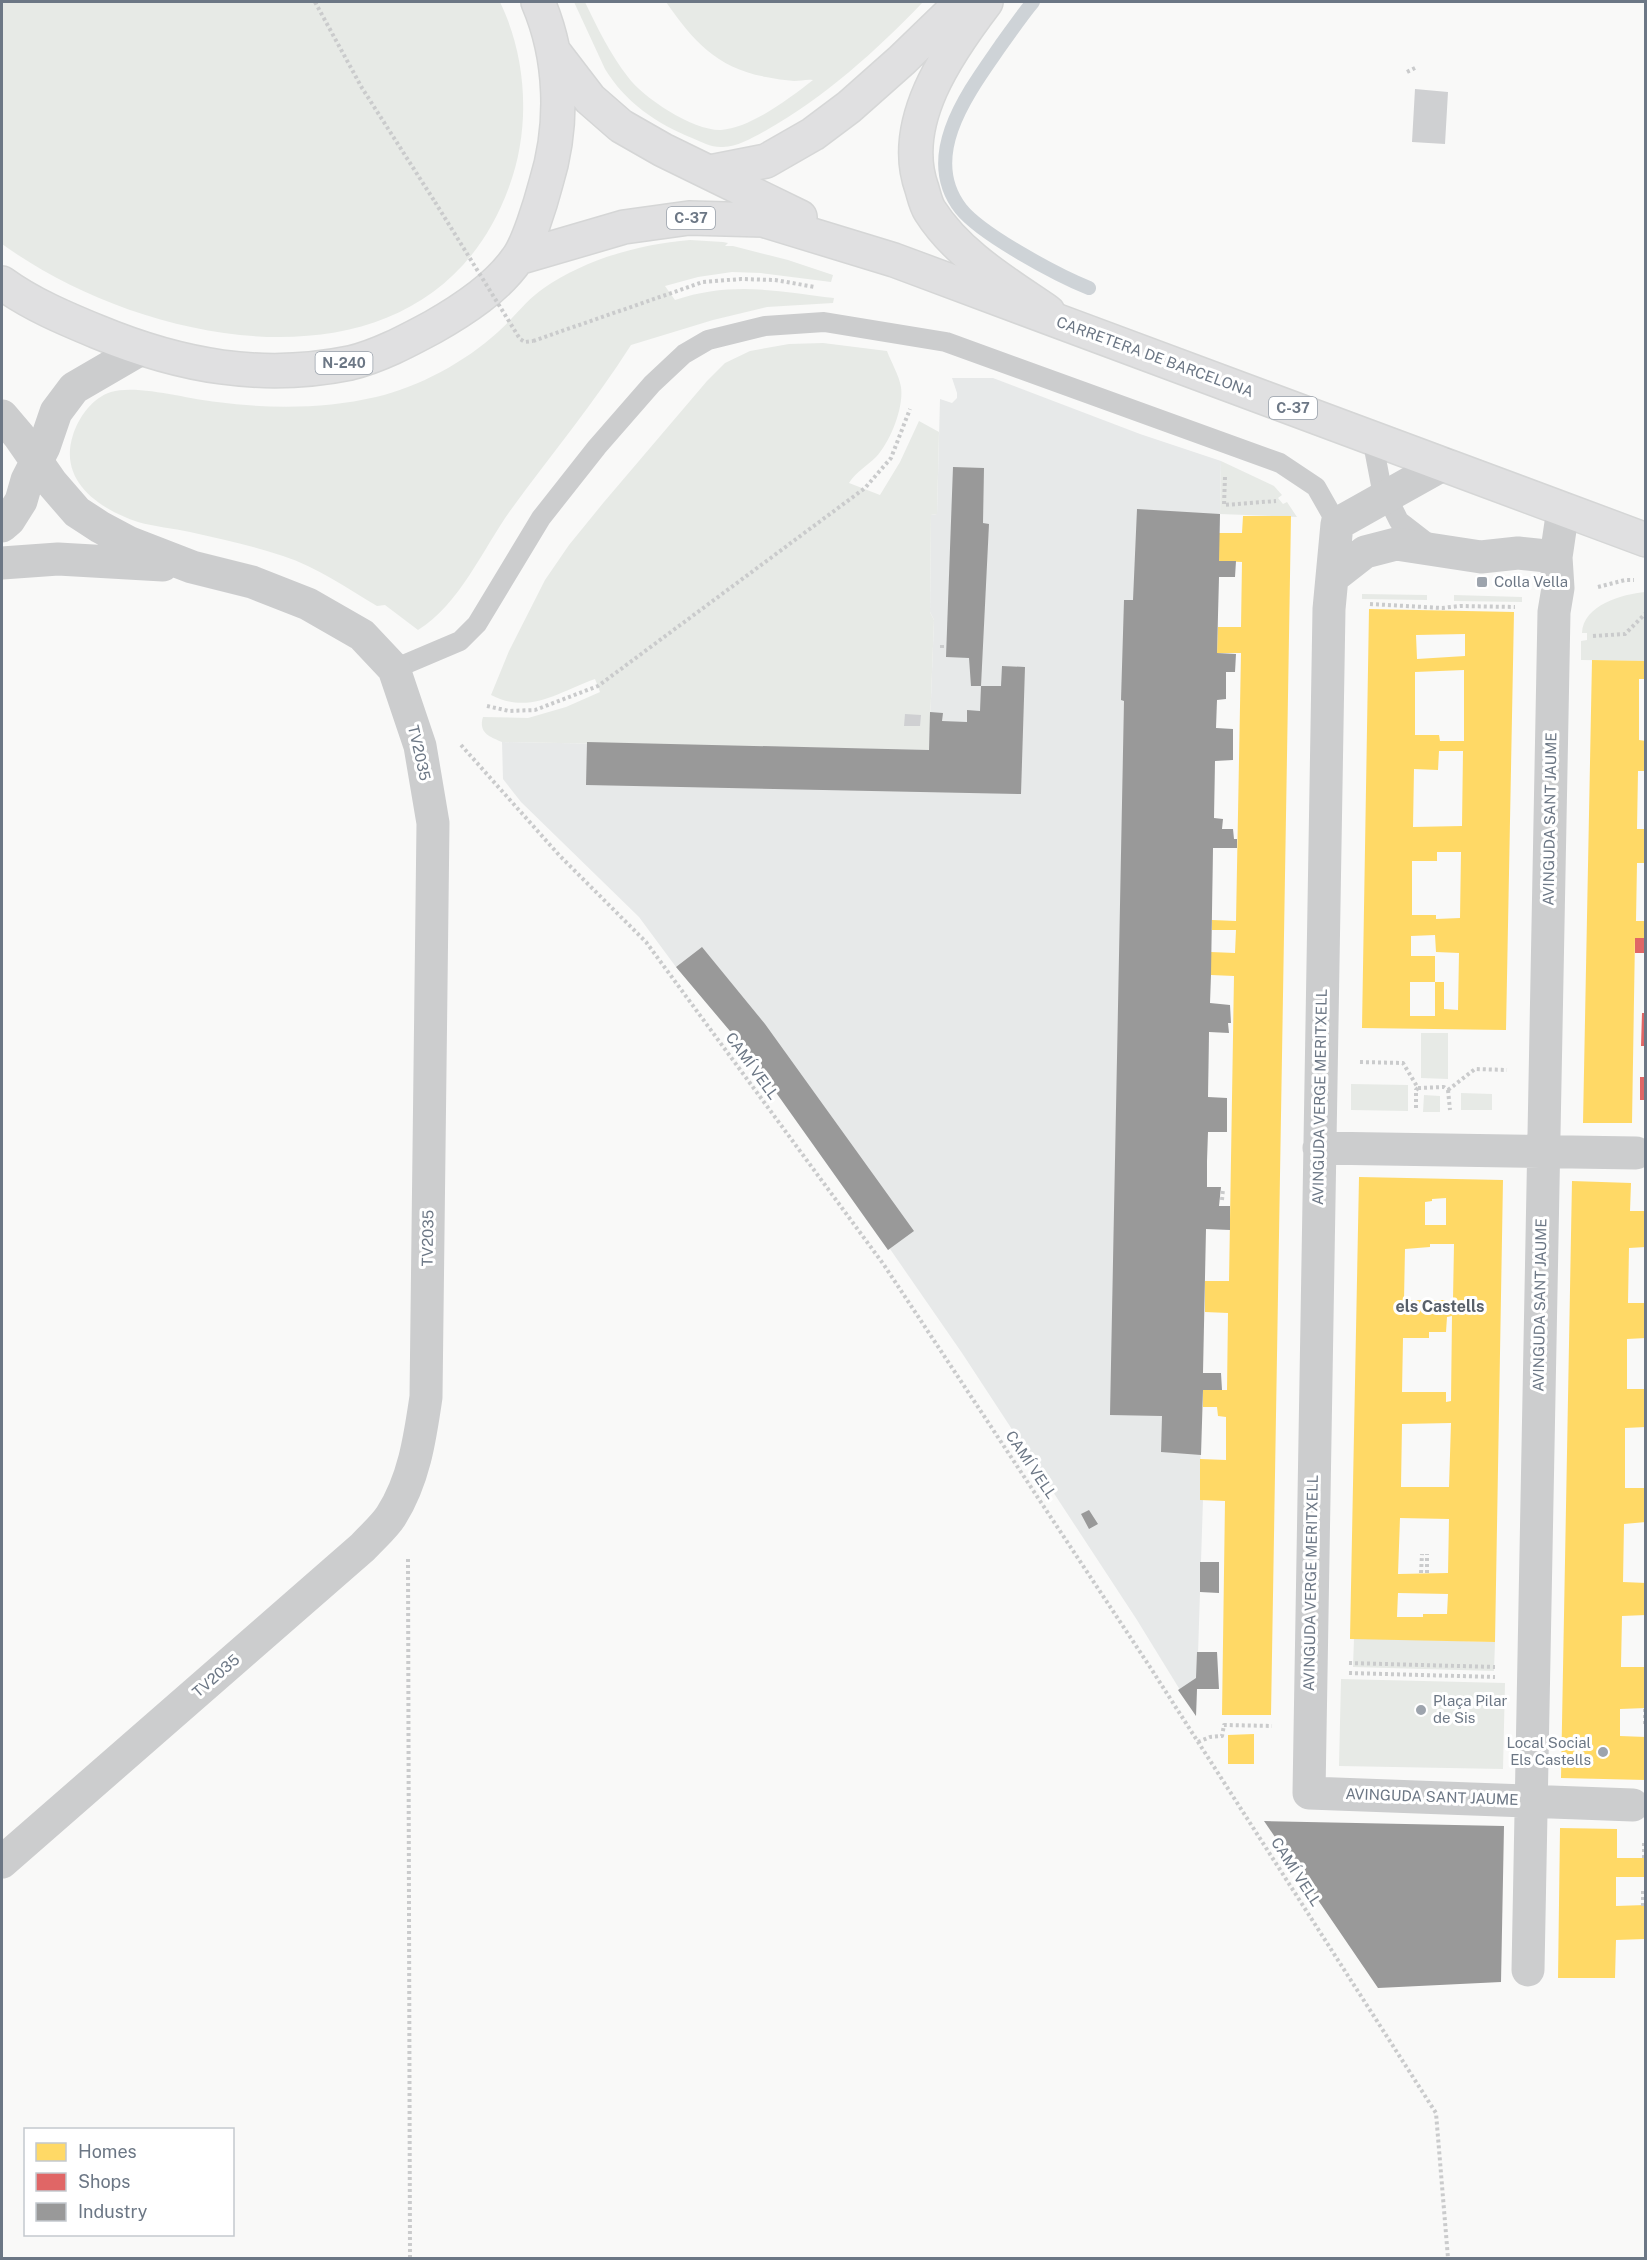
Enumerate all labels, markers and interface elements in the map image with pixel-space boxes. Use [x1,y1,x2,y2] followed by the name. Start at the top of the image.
[667,207,715,229] road number: C-37
[1054,313,1256,400] street label: CARRETERA DE BARCELONA
[316,352,372,374] road number: N-240
[1269,397,1317,419] road number: C-37
[1494,573,1568,590] place label: Colla Vella
[1475,575,1489,589] marker: Colla Vella
[405,723,434,782] street label: TV2035
[1539,732,1560,906] street label: AVINGUDA SANT JAUME
[1309,989,1330,1205] street label: AVINGUDA VERGE MERITXELL
[722,1029,782,1102] street label: CAMÍ VELL
[419,1210,436,1266] street label: TV2035
[1529,1218,1550,1392] street label: AVINGUDA SANT JAUME
[1395,1297,1485,1316] district label: els Castells
[1002,1427,1060,1502] street label: CAMÍ VELL
[1300,1475,1321,1691] street label: AVINGUDA VERGE MERITXELL
[189,1651,243,1701] street label: TV2035
[1433,1692,1507,1726] place label: Plaça Pilar de Sis
[1414,1703,1428,1717] marker: Plaça Pilar de Sis
[1506,1734,1591,1768] place label: Local Social Els Castells
[1596,1745,1610,1759] marker: Local Social Els Castells
[1345,1785,1519,1808] street label: AVINGUDA SANT JAUME
[1268,1834,1325,1909] street label: CAMÍ VELL
[24,2128,234,2236] legend
[78,2141,137,2162] text: Homes
[78,2171,130,2192] text: Shops
[78,2201,148,2222] text: Industry

